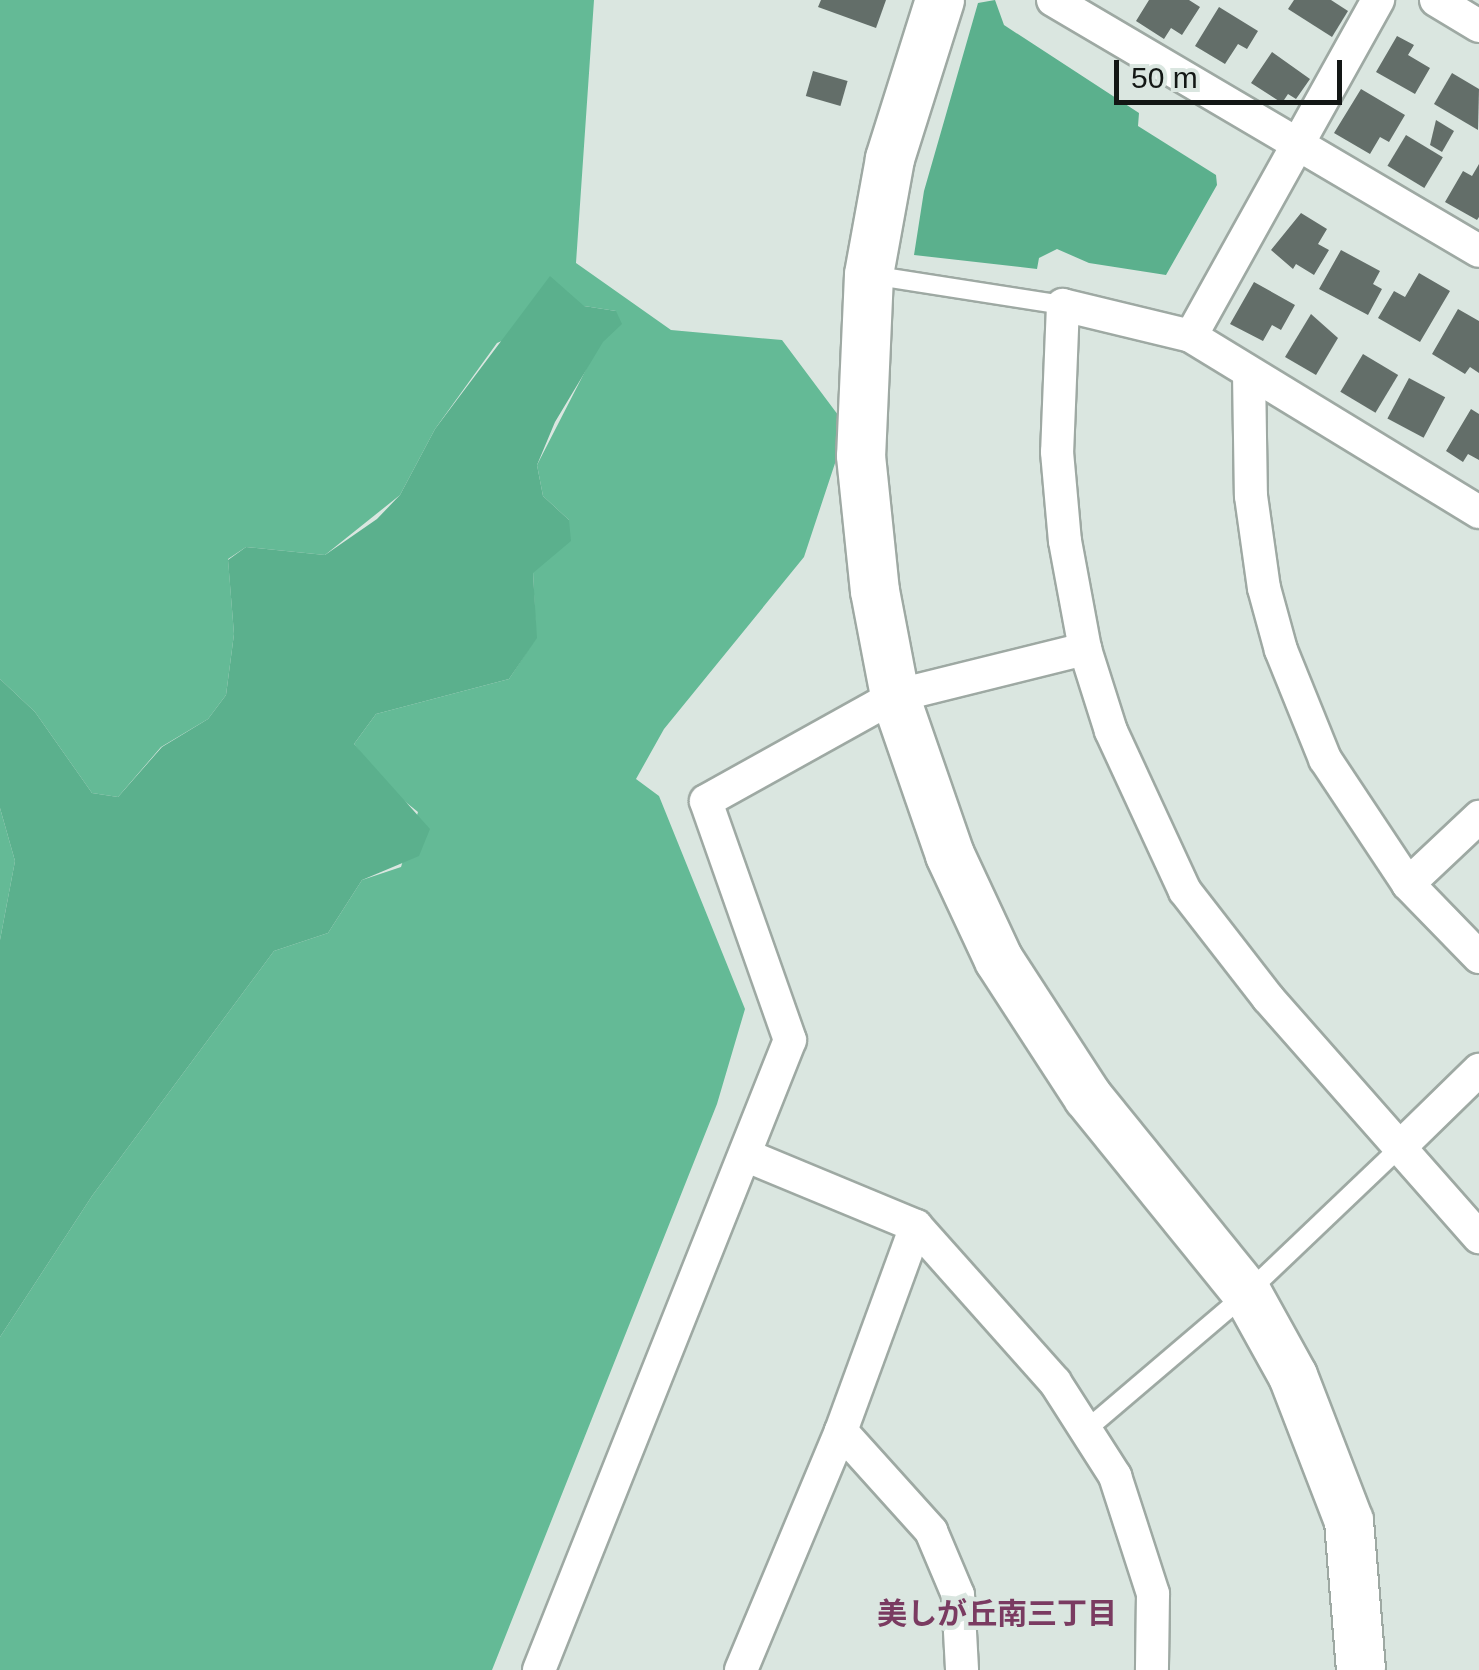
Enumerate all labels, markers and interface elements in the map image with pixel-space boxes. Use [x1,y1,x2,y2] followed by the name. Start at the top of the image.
[1119,40,1346,102] scale bar
[1131,61,1198,94] text: 50 m
[877,1596,1117,1632] district label: 美しが丘南三丁目

